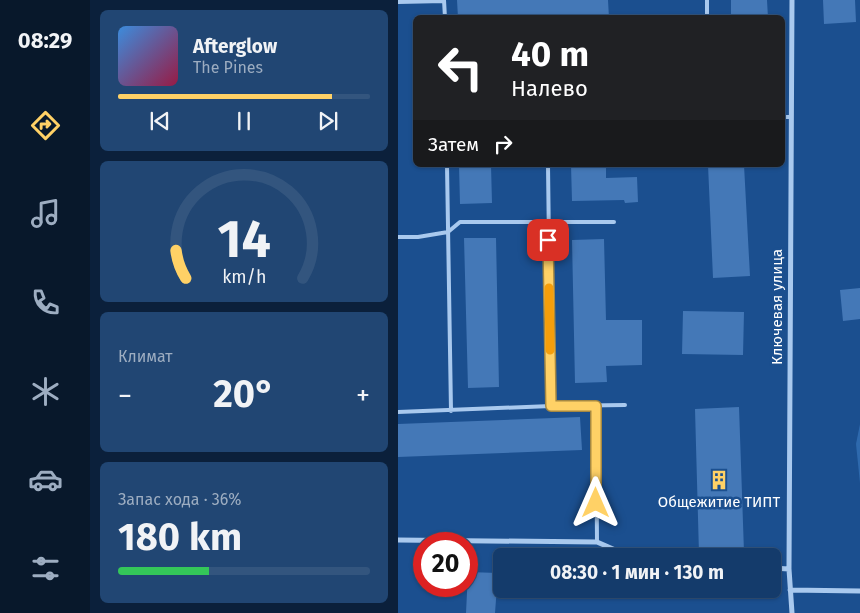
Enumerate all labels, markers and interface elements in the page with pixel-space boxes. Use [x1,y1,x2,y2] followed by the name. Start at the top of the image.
[18,27,72,54] text: 08:29
[511,33,589,75] text: 40 m
[193,35,277,58] text: Afterglow
[428,35,493,100] icon: left
[193,58,263,77] text: The Pines
[511,75,588,102] text: Налево
[146,107,174,135] icon: previous
[230,107,258,135] icon: pause
[314,107,342,135] icon: next
[28,108,63,143] icon: directions
[489,130,517,158] icon: right
[428,133,479,156] text: Затем
[28,196,63,231] icon: music
[217,208,271,271] text: 14
[527,219,569,261] pin
[534,226,562,254] icon: arrive
[768,249,786,365] street label: Ключевая улица
[222,266,266,288] text: km/h
[28,285,63,320] icon: phone
[118,347,173,366] text: Климат
[213,371,275,417] text: 20°
[28,374,63,409] icon: climate
[118,379,132,412] text: −
[356,379,370,412] text: +
[28,462,63,497] icon: car
[708,469,730,491] building icon: Общежитие ТИПТ
[569,476,621,528] position arrow
[118,490,242,509] text: Запас хода · 36%
[658,493,780,511] place label: Общежитие ТИПТ
[118,514,242,560] text: 180 km
[413,532,478,597] speed limit sign: 20
[28,551,63,586] icon: filters
[550,561,724,584] text: 08:30 · 1 мин · 130 m

